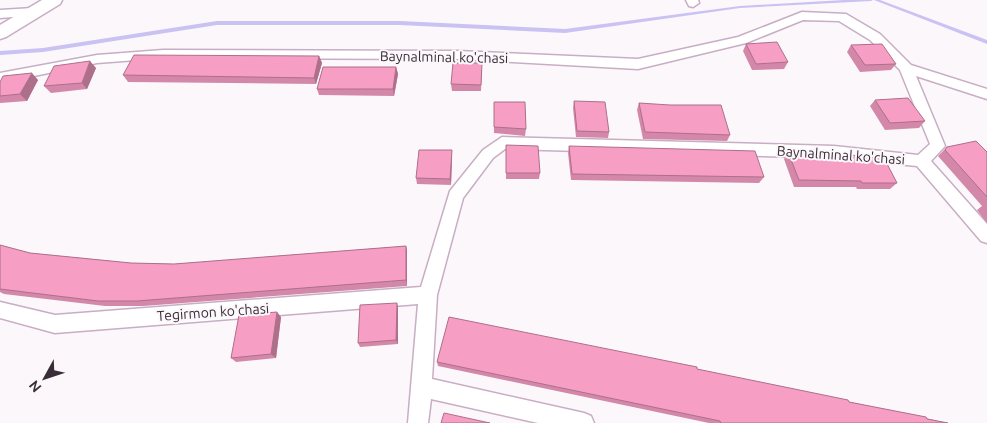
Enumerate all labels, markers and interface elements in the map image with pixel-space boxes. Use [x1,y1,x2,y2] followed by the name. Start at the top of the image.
[380,48,508,66] street label: Baynalminal ko'chasi
[776,143,906,167] street label: Baynalminal ko'chasi
[156,300,270,324] street label: Tegirmon ko'chasi
[20,353,70,403] north arrow
[26,377,45,396] text: N

